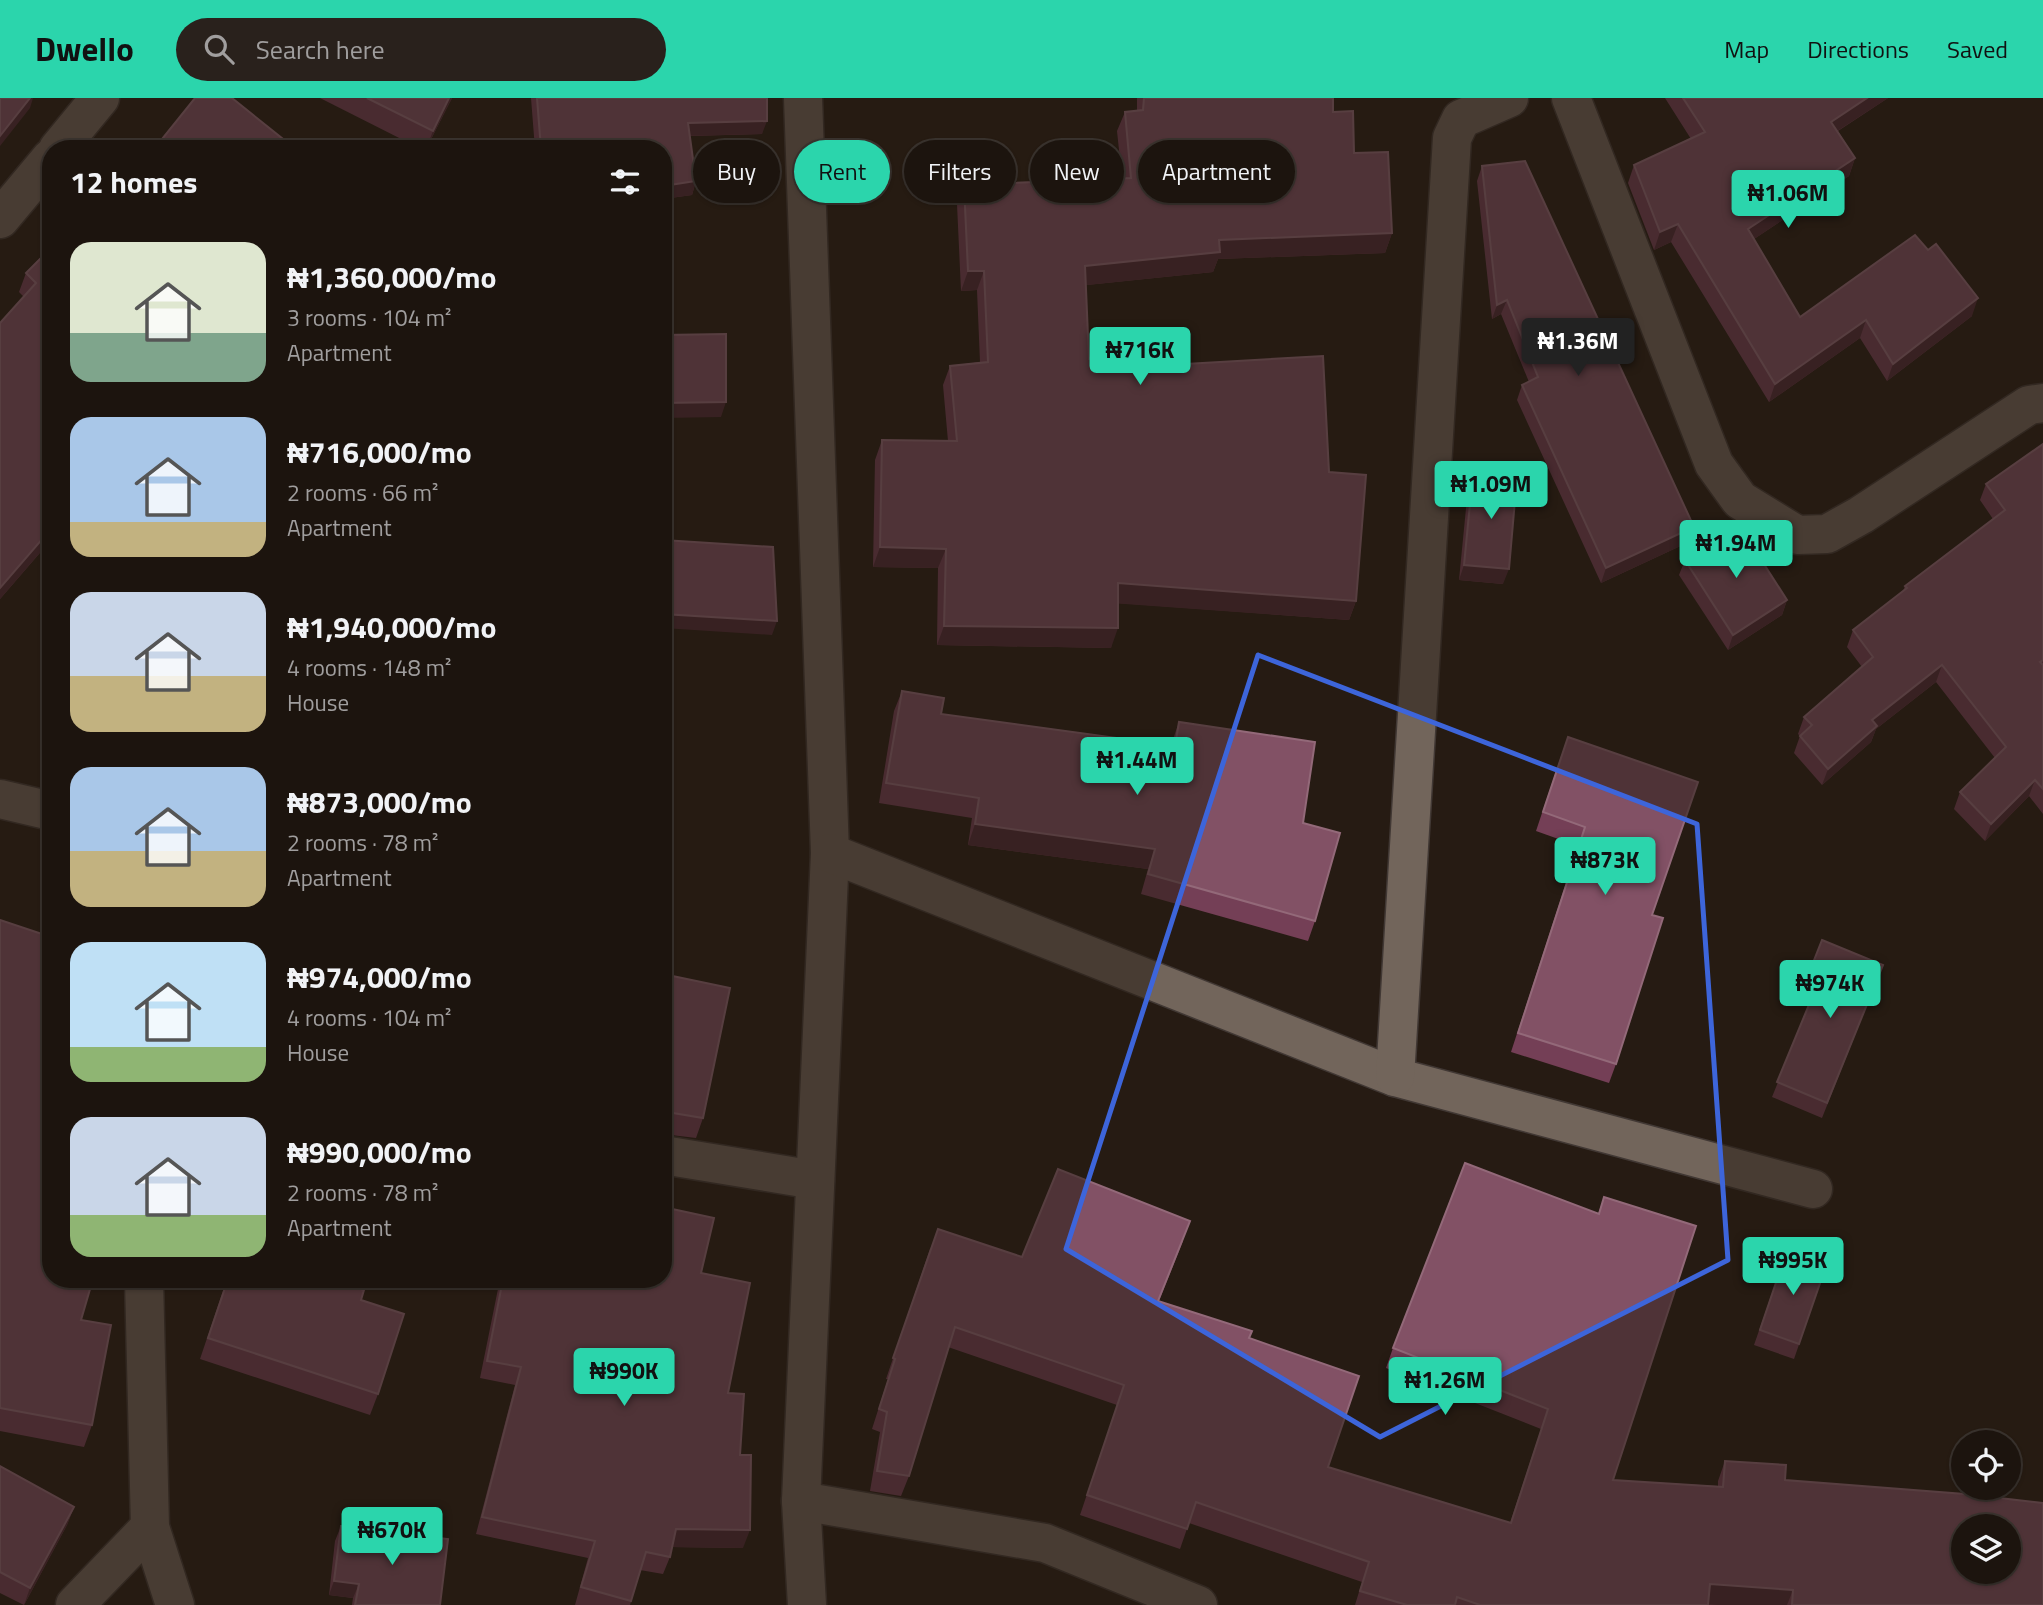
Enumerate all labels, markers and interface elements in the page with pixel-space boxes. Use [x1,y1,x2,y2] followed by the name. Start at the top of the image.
[176,18,666,81] search box
[35,24,134,74] text: Dwello
[200,30,238,68] icon: search
[256,30,385,69] text: Search here
[1724,31,1769,67] text: Map
[1807,31,1909,67] text: Directions
[1947,31,2008,67] text: Saved
[693,140,780,203] chip: Buy
[794,140,890,203] chip: Rent
[904,140,1016,203] chip: Filters
[1030,140,1124,203] chip: New
[1138,140,1295,203] chip: Apartment
[70,159,197,205] text: 12 homes
[606,163,644,201] icon: filters
[1731,170,1845,230] pin: ₦1.06M
[1748,175,1828,210] text: ₦1.06M
[287,254,497,300] text: ₦1,360,000/mo
[126,270,210,354] icon: home
[287,300,451,335] text: 3 rooms · 104 m²
[1521,318,1635,378] pin: ₦1.36M
[1538,323,1618,358] text: ₦1.36M
[1091,328,1189,387] pin: ₦716K
[1106,332,1174,367] text: ₦716K
[287,335,392,370] text: Apartment
[287,429,472,475] text: ₦716,000/mo
[126,445,210,529] icon: home
[1434,462,1548,521] pin: ₦1.09M
[1451,466,1531,501] text: ₦1.09M
[287,475,438,510] text: 2 rooms · 66 m²
[287,510,392,545] text: Apartment
[1679,520,1793,580] pin: ₦1.94M
[1696,525,1776,560] text: ₦1.94M
[287,604,497,650] text: ₦1,940,000/mo
[126,620,210,704] icon: home
[287,650,451,685] text: 4 rooms · 148 m²
[287,685,349,720] text: House
[1080,738,1194,797] pin: ₦1.44M
[1097,742,1177,777] text: ₦1.44M
[287,779,472,825] text: ₦873,000/mo
[126,795,210,879] icon: home
[287,825,438,860] text: 2 rooms · 78 m²
[1556,838,1654,897] pin: ₦873K
[1571,842,1639,877] text: ₦873K
[287,860,392,895] text: Apartment
[287,954,472,1000] text: ₦974,000/mo
[1781,960,1879,1020] pin: ₦974K
[1796,965,1864,1000] text: ₦974K
[126,970,210,1054] icon: home
[287,1000,451,1035] text: 4 rooms · 104 m²
[287,1035,349,1070] text: House
[287,1129,472,1175] text: ₦990,000/mo
[126,1145,210,1229] icon: home
[287,1175,438,1210] text: 2 rooms · 78 m²
[287,1210,392,1245] text: Apartment
[1744,1238,1842,1297] pin: ₦995K
[1759,1242,1827,1277] text: ₦995K
[575,1348,673,1408] pin: ₦990K
[590,1353,658,1388] text: ₦990K
[1388,1358,1502,1417] pin: ₦1.26M
[1405,1362,1485,1397] text: ₦1.26M
[1951,1430,2021,1584] map controls
[1951,1430,2021,1500] button: locate
[343,1508,441,1567] pin: ₦670K
[358,1512,426,1547] text: ₦670K
[1951,1514,2021,1584] button: layers

